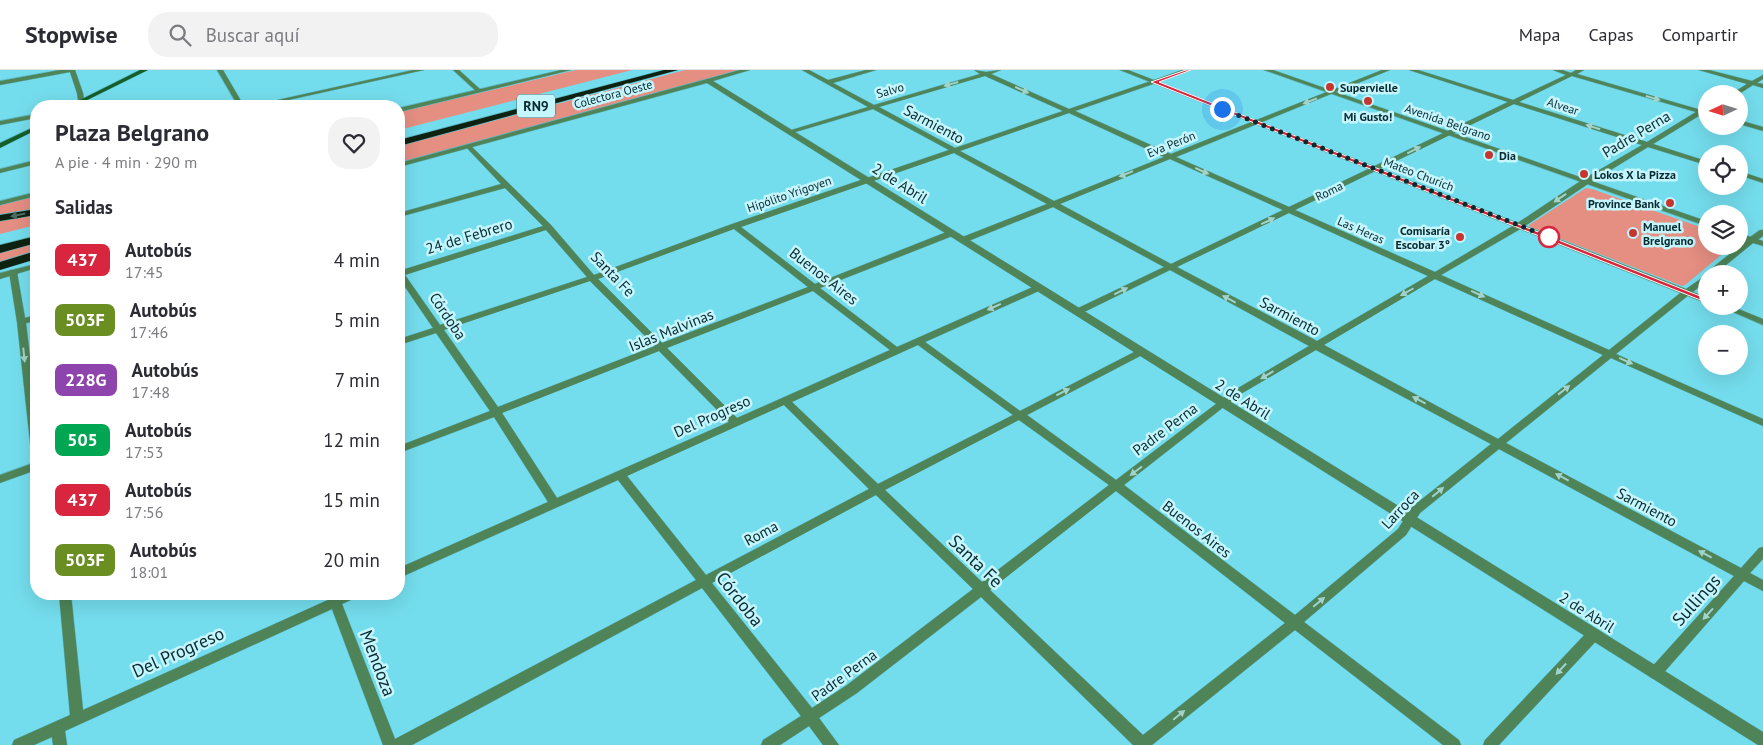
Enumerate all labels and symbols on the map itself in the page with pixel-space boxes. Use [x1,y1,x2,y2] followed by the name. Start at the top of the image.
[572,76,654,112] street label: Colectora Oeste
[875,79,905,101] street label: Salvo
[943,80,958,88] one-way arrow
[1340,80,1398,95] place label: Supervielle
[1324,81,1336,93] marker: Supervielle
[1698,85,1748,135] north arrow
[1014,86,1029,94] one-way arrow
[517,94,555,118] road number: RN9
[1545,94,1581,118] street label: Alvear
[1646,94,1661,102] one-way arrow
[1362,95,1374,107] marker: Mi Gusto!
[1210,97,1235,122] your location
[1303,98,1317,106] one-way arrow
[901,100,967,148] street label: Sarmiento
[1403,100,1493,144] street label: Avenida Belgrano
[1598,106,1674,162] street label: Padre Perna
[1344,109,1392,124] place label: Mi Gusto!
[1585,123,1600,131] one-way arrow
[1145,128,1197,160] street label: Eva Perón
[1407,146,1421,154] one-way arrow
[1499,148,1516,163] place label: Dia
[1483,149,1495,161] marker: Dia
[1382,154,1456,194] street label: Mateo Churich
[869,159,932,208] street label: 2 de Abril
[1195,167,1209,175] one-way arrow
[1594,167,1676,182] place label: Lokos X la Pizza
[1578,168,1590,180] marker: Lokos X la Pizza
[1119,171,1133,179] one-way arrow
[745,173,833,215] street label: Hipólito Yrigoyen
[1313,178,1345,204] street label: Roma
[1553,194,1567,203] one-way arrow
[1588,196,1660,211] place label: Province Bank
[1664,197,1676,209] marker: Province Bank
[11,211,26,219] one-way arrow
[1335,213,1387,247] street label: Las Heras
[423,214,515,258] street label: 24 de Febrero
[1261,216,1275,224] one-way arrow
[1643,219,1694,248] place label: Manuel Brelgrano
[1396,223,1450,252] place label: Comisaría Escobar 3°
[1538,226,1560,248] unlabelled marker
[1627,227,1639,239] marker: Manuel Brelgrano
[1454,231,1466,243] marker: Comisaría Escobar 3°
[786,243,862,309] street label: Buenos Aires
[587,247,639,301] street label: Santa Fe
[1114,287,1128,295] one-way arrow
[1400,288,1413,297] one-way arrow
[425,289,471,343] street label: Córdoba
[1471,291,1485,299] one-way arrow
[1257,292,1323,340] street label: Sarmiento
[1222,295,1236,303] one-way arrow
[626,304,716,356] street label: Islas Malvinas
[987,304,1001,312] one-way arrow
[20,348,28,364] one-way arrow
[1619,358,1633,366] one-way arrow
[1260,371,1273,380] one-way arrow
[1212,375,1275,424] street label: 2 de Abril
[1557,385,1571,395] one-way arrow
[1056,388,1071,396] one-way arrow
[671,391,753,441] street label: Del Progreso
[1411,396,1426,404] one-way arrow
[1129,398,1201,460] street label: Padre Perna
[1130,465,1143,476] one-way arrow
[1555,473,1569,481] one-way arrow
[1614,483,1680,531] street label: Sarmiento
[1377,485,1423,533] street label: Larroca
[1431,487,1444,498] one-way arrow
[1159,496,1235,562] street label: Buenos Aires
[741,516,781,550] street label: Roma
[944,530,1008,592] street label: Santa Fe
[1697,550,1712,558] one-way arrow
[711,567,769,631] street label: Córdoba
[1667,569,1725,631] street label: Sullings
[1556,588,1619,637] street label: 2 de Abril
[1313,596,1326,607] one-way arrow
[1702,608,1714,620] one-way arrow
[128,621,228,683] street label: Del Progreso
[355,627,401,699] street label: Mendoza
[808,645,880,705] street label: Padre Perna
[1555,663,1567,675] one-way arrow
[1172,709,1185,720] one-way arrow

